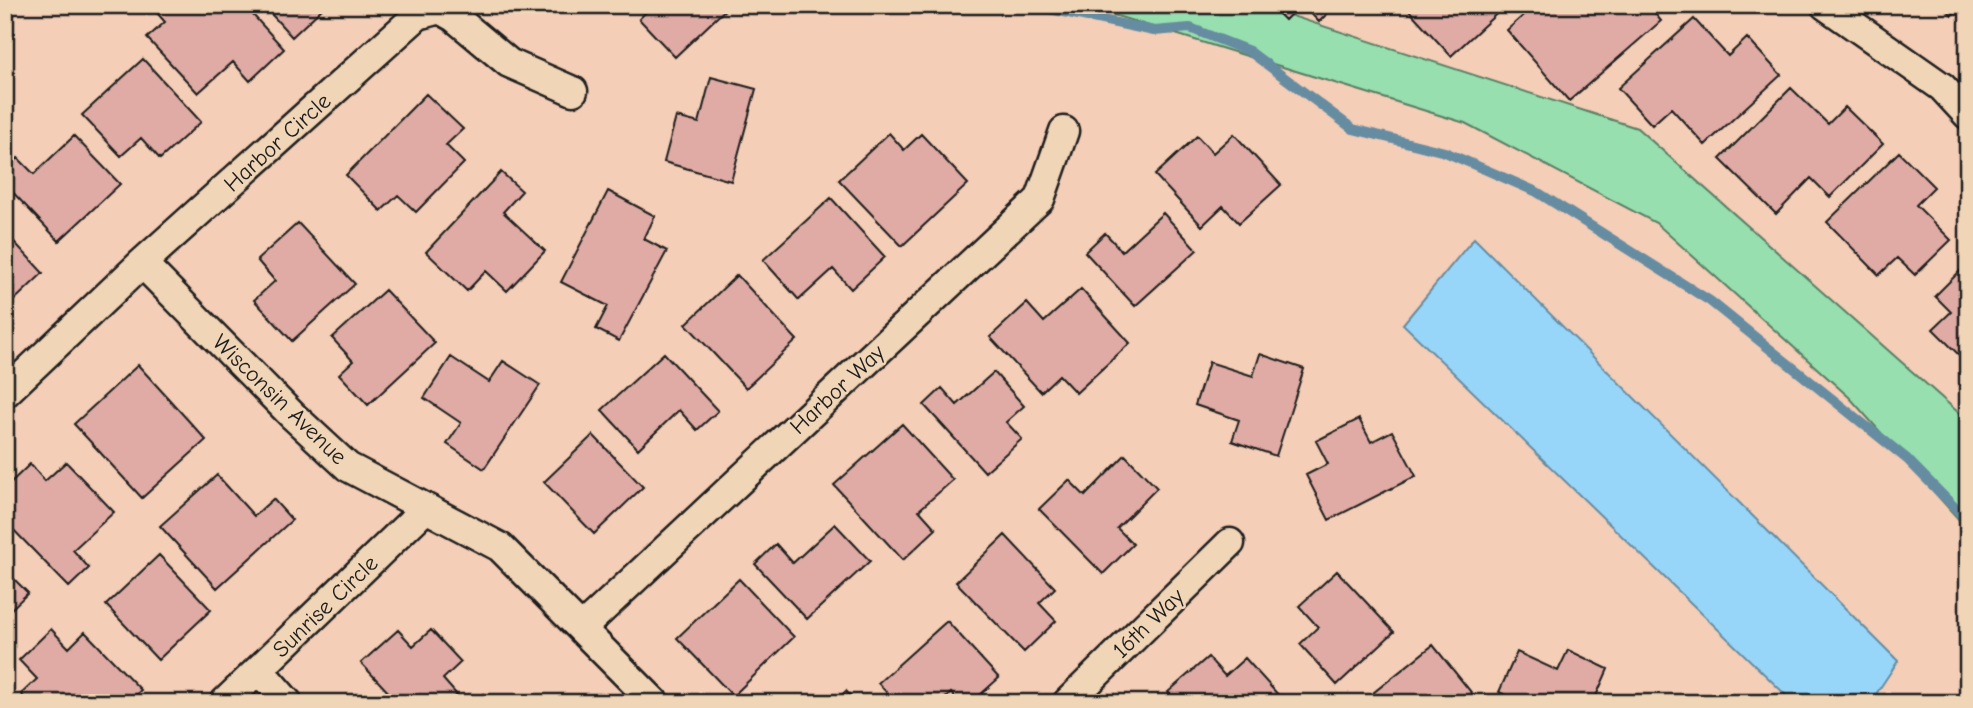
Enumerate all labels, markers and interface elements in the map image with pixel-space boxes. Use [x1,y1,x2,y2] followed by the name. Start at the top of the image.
[218,87,336,197] street label: Harbor Circle
[207,329,352,470] street label: Wisconsin Avenue
[784,338,891,440] street label: Harbor Way
[267,550,384,663] street label: Sunrise Circle
[1107,582,1190,664] street label: 16th Way

